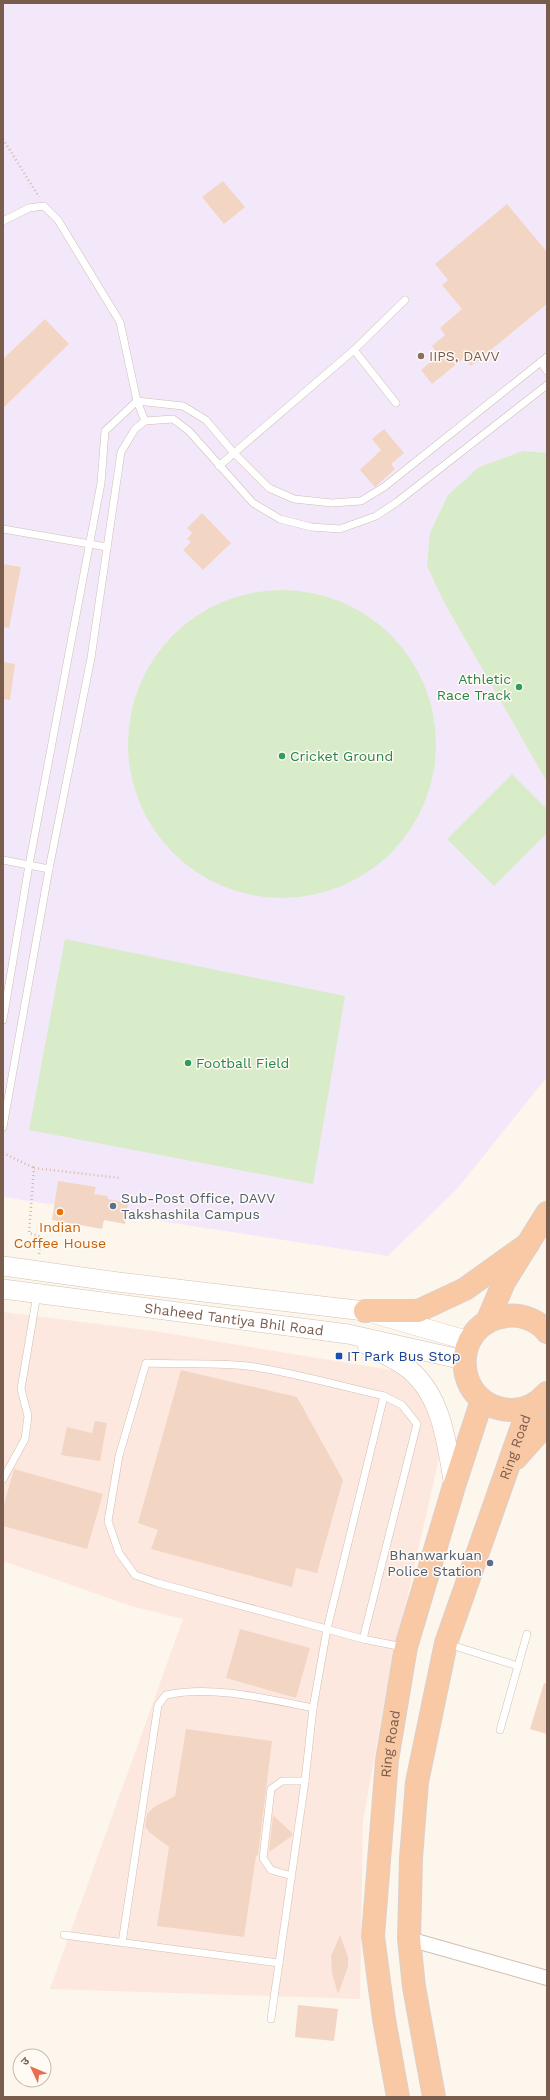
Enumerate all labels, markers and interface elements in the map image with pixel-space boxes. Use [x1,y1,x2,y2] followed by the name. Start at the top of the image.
[429,348,500,364] place label: IIPS, DAVV
[416,351,426,361] marker: IIPS, DAVV
[437,671,511,703] place label: Athletic Race Track
[514,682,524,692] marker: Athletic Race Track
[290,748,393,764] place label: Cricket Ground
[277,751,287,761] marker: Cricket Ground
[196,1055,289,1071] place label: Football Field
[183,1058,193,1068] marker: Football Field
[121,1190,275,1222] place label: Sub-Post Office, DAVV Takshashila Campus
[108,1201,118,1211] marker: Sub-Post Office, DAVV Takshashila Campus
[55,1207,65,1217] marker: Indian Coffee House
[14,1219,106,1251] place label: Indian Coffee House
[143,1300,325,1339] street label: Shaheed Tantiya Bhil Road
[347,1348,461,1364] place label: IT Park Bus Stop
[334,1351,344,1361] marker: IT Park Bus Stop
[496,1412,534,1482] street label: Ring Road
[387,1547,482,1579] place label: Bhanwarkuan Police Station
[485,1558,495,1568] marker: Bhanwarkuan Police Station
[378,1709,403,1778] street label: Ring Road
[12,2048,52,2088] north arrow
[18,2054,32,2068] text: उ

